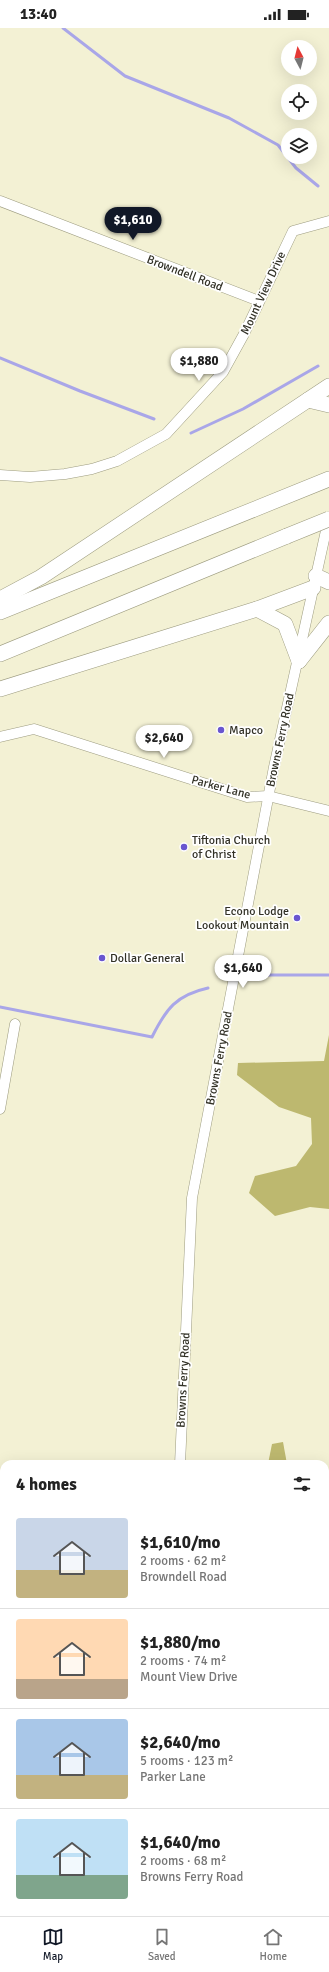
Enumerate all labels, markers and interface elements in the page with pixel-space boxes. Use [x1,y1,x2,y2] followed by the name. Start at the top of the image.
[20,5,57,23] text: 13:40
[281,40,317,76] north arrow
[281,40,317,164] map controls
[281,84,317,120] button: locate
[281,128,317,164] button: layers
[100,207,166,241] pin: $1,610
[114,212,152,228] text: $1,610
[238,249,289,337] street label: Mount View Drive
[145,252,225,295] street label: Browndell Road
[166,348,232,382] pin: $1,880
[180,353,218,369] text: $1,880
[263,692,298,788] street label: Browns Ferry Road
[229,723,263,738] place label: Mapco
[131,725,197,759] pin: $2,640
[216,725,226,735] marker: Mapco
[145,730,183,746] text: $2,640
[190,772,252,803] street label: Parker Lane
[192,833,270,862] place label: Tiftonia Church of Christ
[179,842,189,852] marker: Tiftonia Church of Christ
[196,904,289,933] place label: Econo Lodge Lookout Mountain
[292,913,302,923] marker: Econo Lodge Lookout Mountain
[110,951,185,966] place label: Dollar General
[97,953,107,963] marker: Dollar General
[210,955,276,989] pin: $1,640
[224,960,262,976] text: $1,640
[203,1010,236,1106] street label: Browns Ferry Road
[174,1332,193,1428] street label: Browns Ferry Road
[291,1473,313,1495] icon: filters
[16,1474,77,1495] text: 4 homes
[140,1532,220,1553] text: $1,610/mo
[48,1534,96,1582] icon: home
[140,1553,226,1569] text: 2 rooms · 62 m²
[140,1569,227,1585] text: Browndell Road
[140,1632,220,1653] text: $1,880/mo
[48,1635,96,1683] icon: home
[140,1653,226,1669] text: 2 rooms · 74 m²
[140,1669,238,1685] text: Mount View Drive
[140,1732,220,1753] text: $2,640/mo
[48,1735,96,1783] icon: home
[140,1753,233,1769] text: 5 rooms · 123 m²
[140,1769,206,1785] text: Parker Lane
[140,1832,220,1853] text: $1,640/mo
[48,1835,96,1883] icon: home
[140,1853,226,1869] text: 2 rooms · 68 m²
[140,1869,243,1885] text: Browns Ferry Road
[42,1926,64,1963] tab: Map
[148,1926,176,1963] tab: Saved
[260,1926,287,1963] tab: Home

